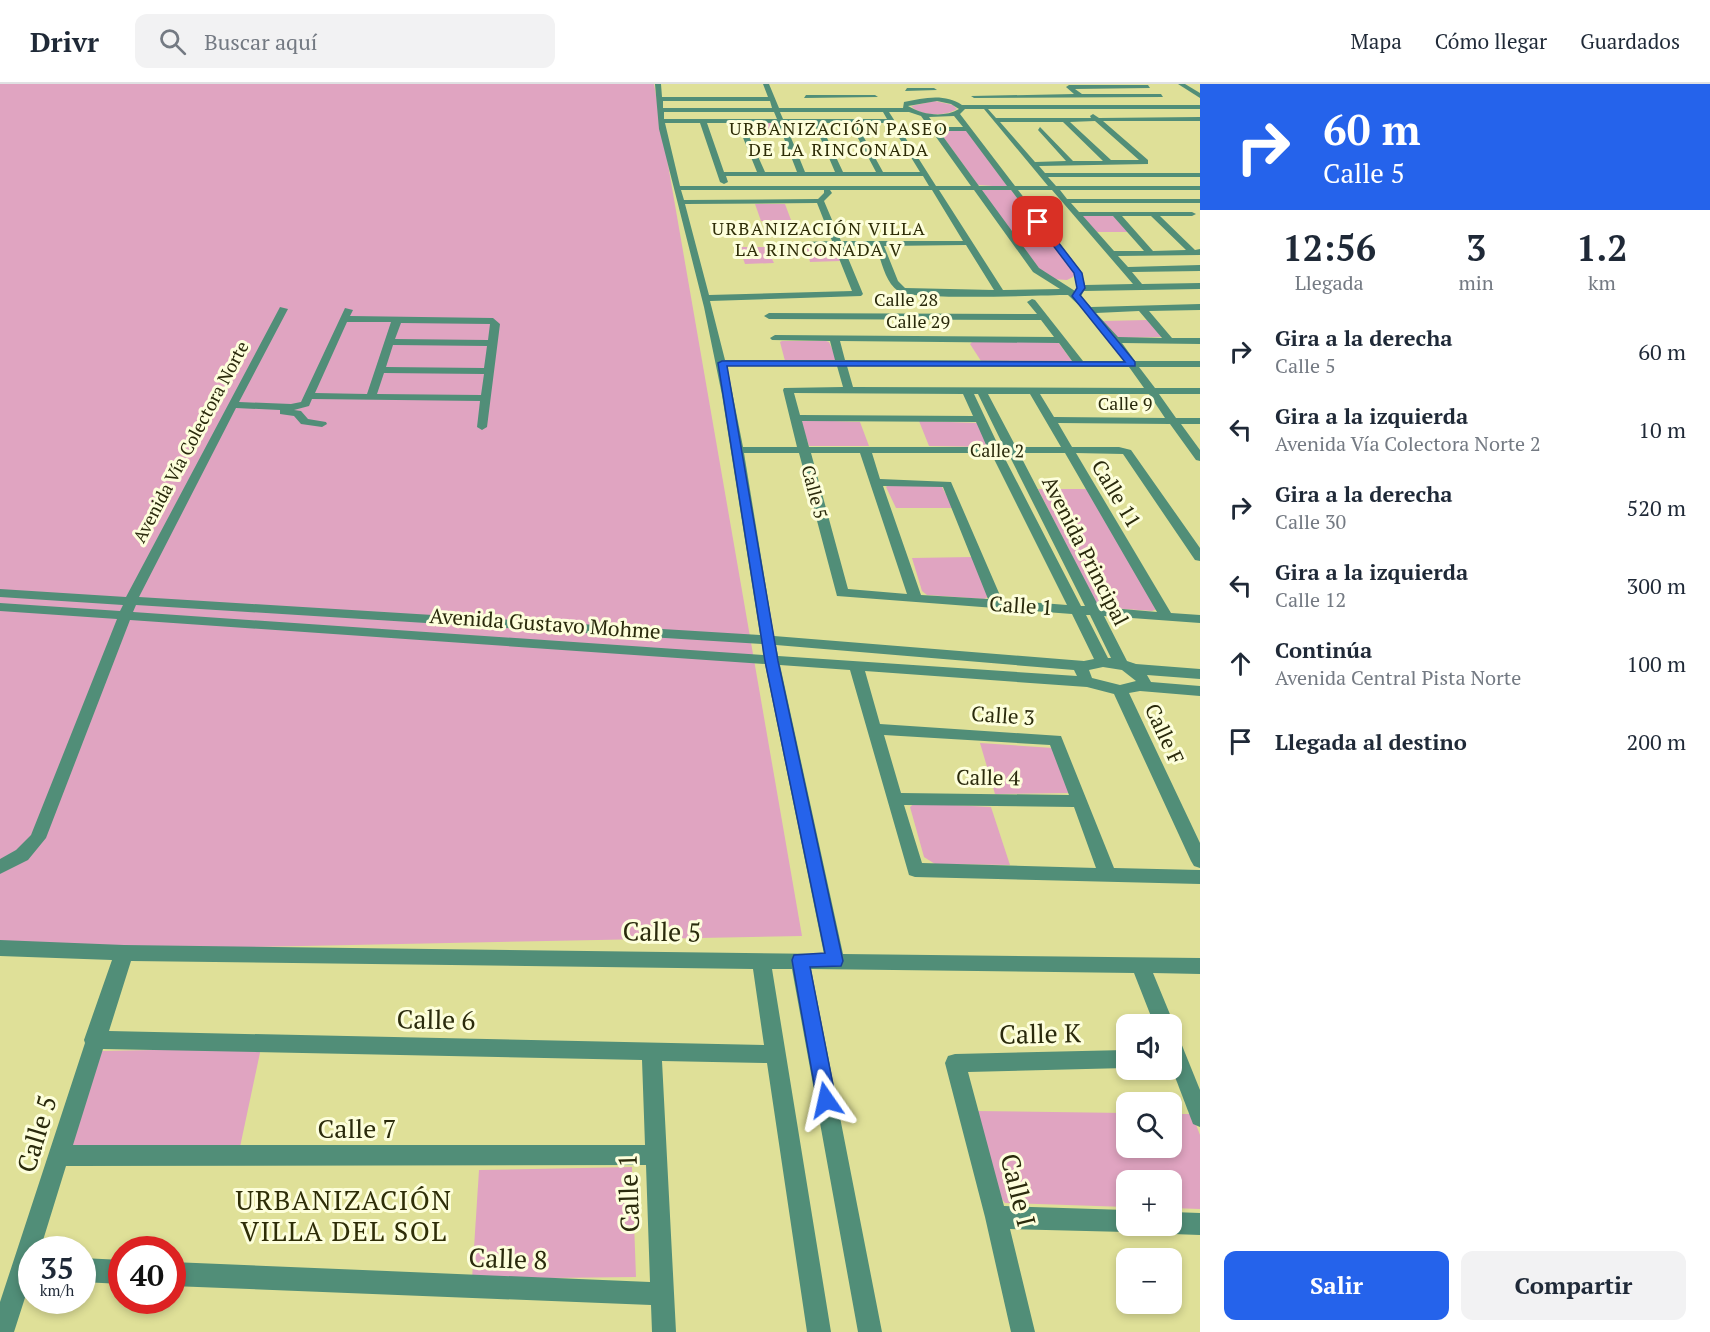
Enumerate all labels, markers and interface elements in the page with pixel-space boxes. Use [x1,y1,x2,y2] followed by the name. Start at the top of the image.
[135,14,555,68] search box
[30,23,99,60] text: Drivr
[156,25,189,58] icon: search
[204,27,317,56] text: Buscar aquí
[1350,27,1402,55] text: Mapa
[1435,27,1547,55] text: Cómo llegar
[1580,27,1680,55] text: Guardados
[1323,101,1421,157] text: 60 m
[1224,108,1302,186] icon: right
[729,116,949,161] district label: URBANIZACIÓN PASEO DE LA RINCONADA
[1323,155,1405,191] text: Calle 5
[1012,196,1063,247] pin
[1021,205,1054,238] icon: arrive
[712,216,926,261] district label: URBANIZACIÓN VILLA LA RINCONADA V
[1282,224,1376,271] text: 12:56
[1466,224,1486,271] text: 3
[1576,224,1628,271] text: 1.2
[1295,269,1364,296] text: Llegada
[1459,269,1494,296] text: min
[1588,269,1616,296] text: km
[874,287,938,311] street label: Calle 28
[886,309,950,333] street label: Calle 29
[1275,323,1453,352] text: Gira a la derecha
[1224,335,1257,368] icon: right
[127,336,254,547] street label: Avenida Vía Colectora Norte
[1638,337,1686,366] text: 60 m
[1275,352,1336,379] text: Calle 5
[1098,391,1152,415] street label: Calle 9
[1275,401,1468,430] text: Gira a la izquierda
[1224,413,1257,446] icon: left
[1638,415,1686,444] text: 10 m
[1275,430,1541,457] text: Avenida Vía Colectora Norte 2
[970,438,1024,462] street label: Calle 2
[1086,454,1148,533] street label: Calle 11
[796,462,834,521] street label: Calle 5
[1036,471,1136,630] street label: Avenida Principal
[1275,479,1453,508] text: Gira a la derecha
[1224,491,1257,524] icon: right
[1626,493,1686,522] text: 520 m
[1275,508,1346,535] text: Calle 30
[1275,557,1468,586] text: Gira a la izquierda
[1224,569,1257,602] icon: left
[1626,571,1686,600] text: 300 m
[1275,586,1346,613] text: Calle 12
[988,589,1054,621] street label: Calle 1
[429,601,662,645] street label: Avenida Gustavo Mohme
[1275,635,1372,664] text: Continúa
[1224,647,1257,680] icon: ahead
[1626,649,1686,678] text: 100 m
[1275,664,1521,691] text: Avenida Central Pista Norte
[970,699,1036,731] street label: Calle 3
[1139,699,1191,768] street label: Calle F
[1224,725,1257,758] icon: arrive
[1275,727,1467,756] text: Llegada al destino
[1626,727,1686,756] text: 200 m
[956,762,1021,792] street label: Calle 4
[622,913,702,949] street label: Calle 5
[396,1001,476,1037] street label: Calle 6
[1116,1014,1182,1314] map controls
[1116,1014,1182,1080] button: sound
[999,1015,1081,1051] street label: Calle K
[794,1068,858,1132] position arrow
[8,1091,64,1176] street label: Calle 5
[1116,1092,1182,1158] button: search
[318,1111,396,1145] street label: Calle 7
[994,1150,1044,1230] street label: Calle I
[610,1153,646,1233] street label: Calle 1
[1116,1170,1182,1236] button: +
[235,1182,453,1249] district label: URBANIZACIÓN VILLA DEL SOL
[108,1236,186,1314] speed limit sign: 40
[468,1240,548,1276] street label: Calle 8
[40,1248,74,1288] text: 35
[1116,1248,1182,1314] button: −
[1224,1251,1449,1320] button: Salir
[1461,1251,1686,1320] button: Compartir
[40,1280,74,1300] text: km/h

